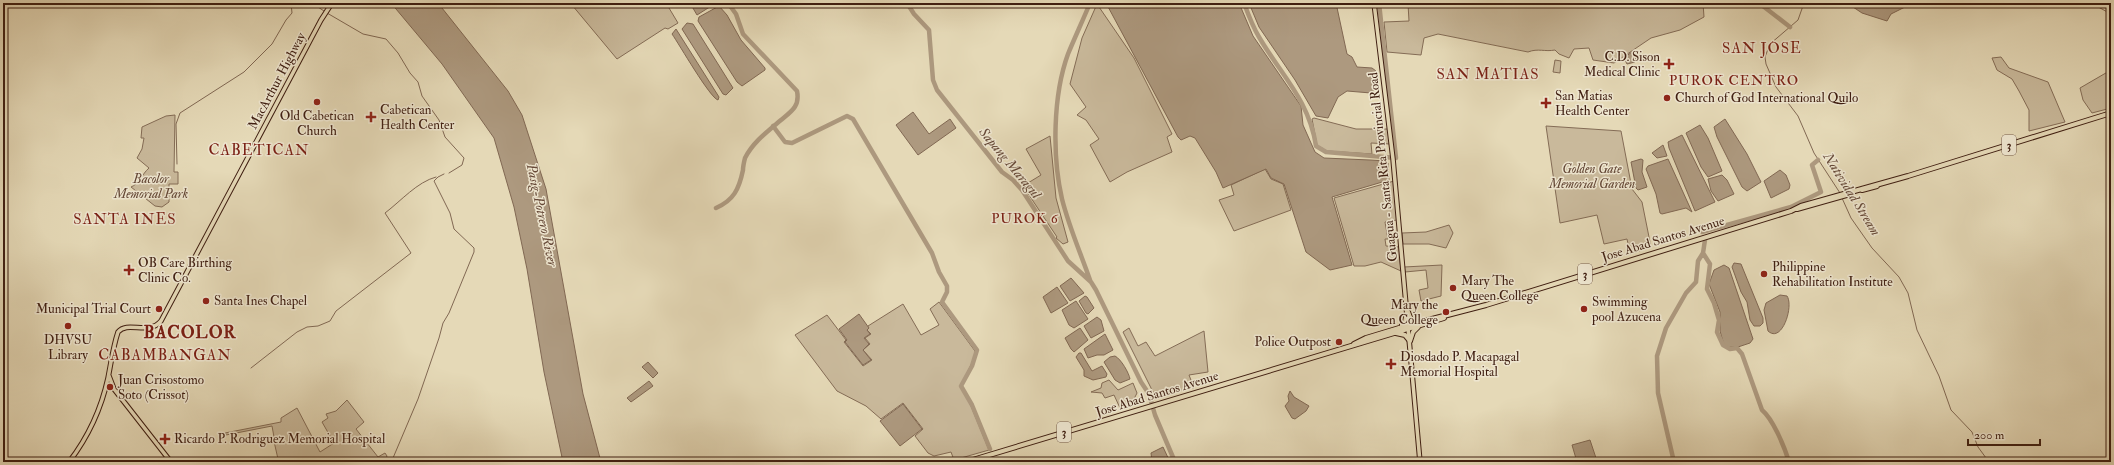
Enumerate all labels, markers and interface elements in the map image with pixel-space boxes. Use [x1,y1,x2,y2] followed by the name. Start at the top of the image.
[245,30,310,133] street label: MacArthur Highway
[1722,39,1802,59] district label: SAN JOSE
[1584,49,1660,80] place label: C.D. Sison Medical Clinic
[1663,58,1675,70] marker: C.D. Sison Medical Clinic
[1436,65,1540,84] district label: SAN MATIAS
[1365,71,1401,263] street label: Guagua - Santa Rita Provincial Road
[1669,72,1799,89] district label: PUROK CENTRO
[1555,88,1630,119] place label: San Matias Health Center
[1675,90,1858,106] place label: Church of God International Quilo
[1662,93,1672,103] marker: Church of God International Quilo
[312,97,322,107] marker: Old Cabetican Church
[1540,97,1552,109] marker: San Matias Health Center
[380,102,455,133] place label: Cabetican Health Center
[280,108,355,139] place label: Old Cabetican Church
[365,111,377,123] marker: Cabetican Health Center
[975,123,1046,203] water label: Sapang Maragul
[2002,135,2016,155] road number: 3
[208,141,310,160] district label: CABETICAN
[1819,148,1884,239] water label: Natividad Stream
[523,161,561,269] water label: Pasig-Potrero River
[1548,161,1635,192] park label: Golden Gate Memorial Garden
[113,171,188,202] park label: Bacolor Memorial Park
[73,210,177,229] district label: SANTA INES
[991,210,1059,227] district label: PUROK 6
[1599,213,1727,266] street label: Jose Abad Santos Avenue
[138,255,232,286] place label: OB Care Birthing Clinic Co.
[1772,259,1893,290] place label: Philippine Rehabilitation Institute
[123,264,135,276] marker: OB Care Birthing Clinic Co.
[1578,264,1592,284] road number: 3
[1759,269,1769,279] marker: Philippine Rehabilitation Institute
[1461,273,1539,304] place label: Mary The Queen College
[1448,283,1458,293] marker: Mary The Queen College
[214,293,308,310] place label: Santa Ines Chapel
[1591,294,1662,326] place label: Swimming pool Azucena
[201,296,211,306] marker: Santa Ines Chapel
[1360,297,1439,328] place label: Mary the Queen College
[36,301,151,318] place label: Municipal Trial Court
[154,304,164,314] marker: Municipal Trial Court
[1579,304,1589,314] marker: Swimming pool Azucena
[1441,307,1451,317] marker: Mary the Queen College
[63,321,73,331] marker: DHVSU Library
[144,322,237,343] district label: BACOLOR
[44,332,92,364] place label: DHVSU Library
[1254,334,1331,351] place label: Police Outpost
[1334,337,1344,347] marker: Police Outpost
[98,346,232,365] district label: CABAMBANGAN
[1400,349,1520,381] place label: Diosdado P. Macapagal Memorial Hospital
[1385,358,1397,370] marker: Diosdado P. Macapagal Memorial Hospital
[1093,368,1221,421] street label: Jose Abad Santos Avenue
[117,372,204,403] place label: Juan Crisostomo Soto (Crissot)
[105,382,115,392] marker: Juan Crisostomo Soto (Crissot)
[1968,421,2040,447] scale bar
[1057,422,1071,442] road number: 3
[1974,428,2005,443] text: 200 m
[174,431,386,448] place label: Ricardo P. Rodriguez Memorial Hospital
[159,433,171,445] marker: Ricardo P. Rodriguez Memorial Hospital

